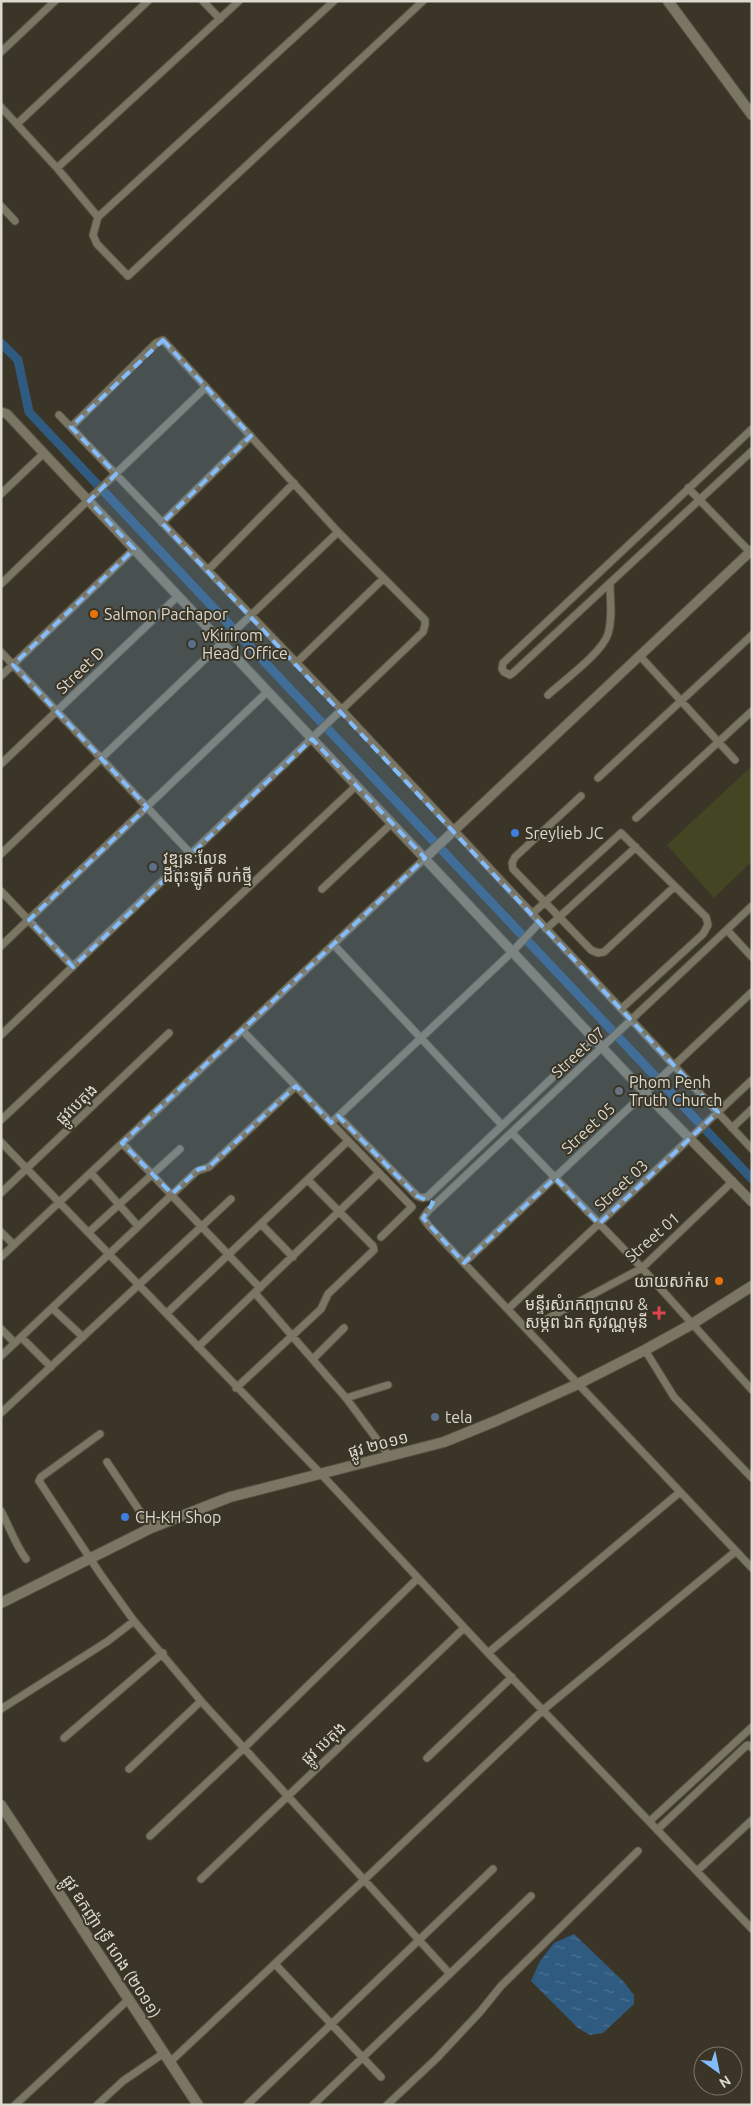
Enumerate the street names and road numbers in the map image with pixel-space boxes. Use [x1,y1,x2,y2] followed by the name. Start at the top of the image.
[52,643,108,697] street label: Street D
[548,1023,608,1081] street label: Street 07
[52,1080,104,1132] street label: ផ្លូវបេតុង
[558,1099,618,1157] street label: Street 05
[591,1156,651,1214] street label: Street 03
[621,1208,683,1266] street label: Street 01
[346,1427,412,1466] street label: ផ្លូវ ២០១១
[297,1718,353,1772] street label: ផ្លូវ បេតុង
[54,1871,165,2024] street label: ផ្លូវ ឧកញ៉ា ទ្រី ហេង (២០១១)

